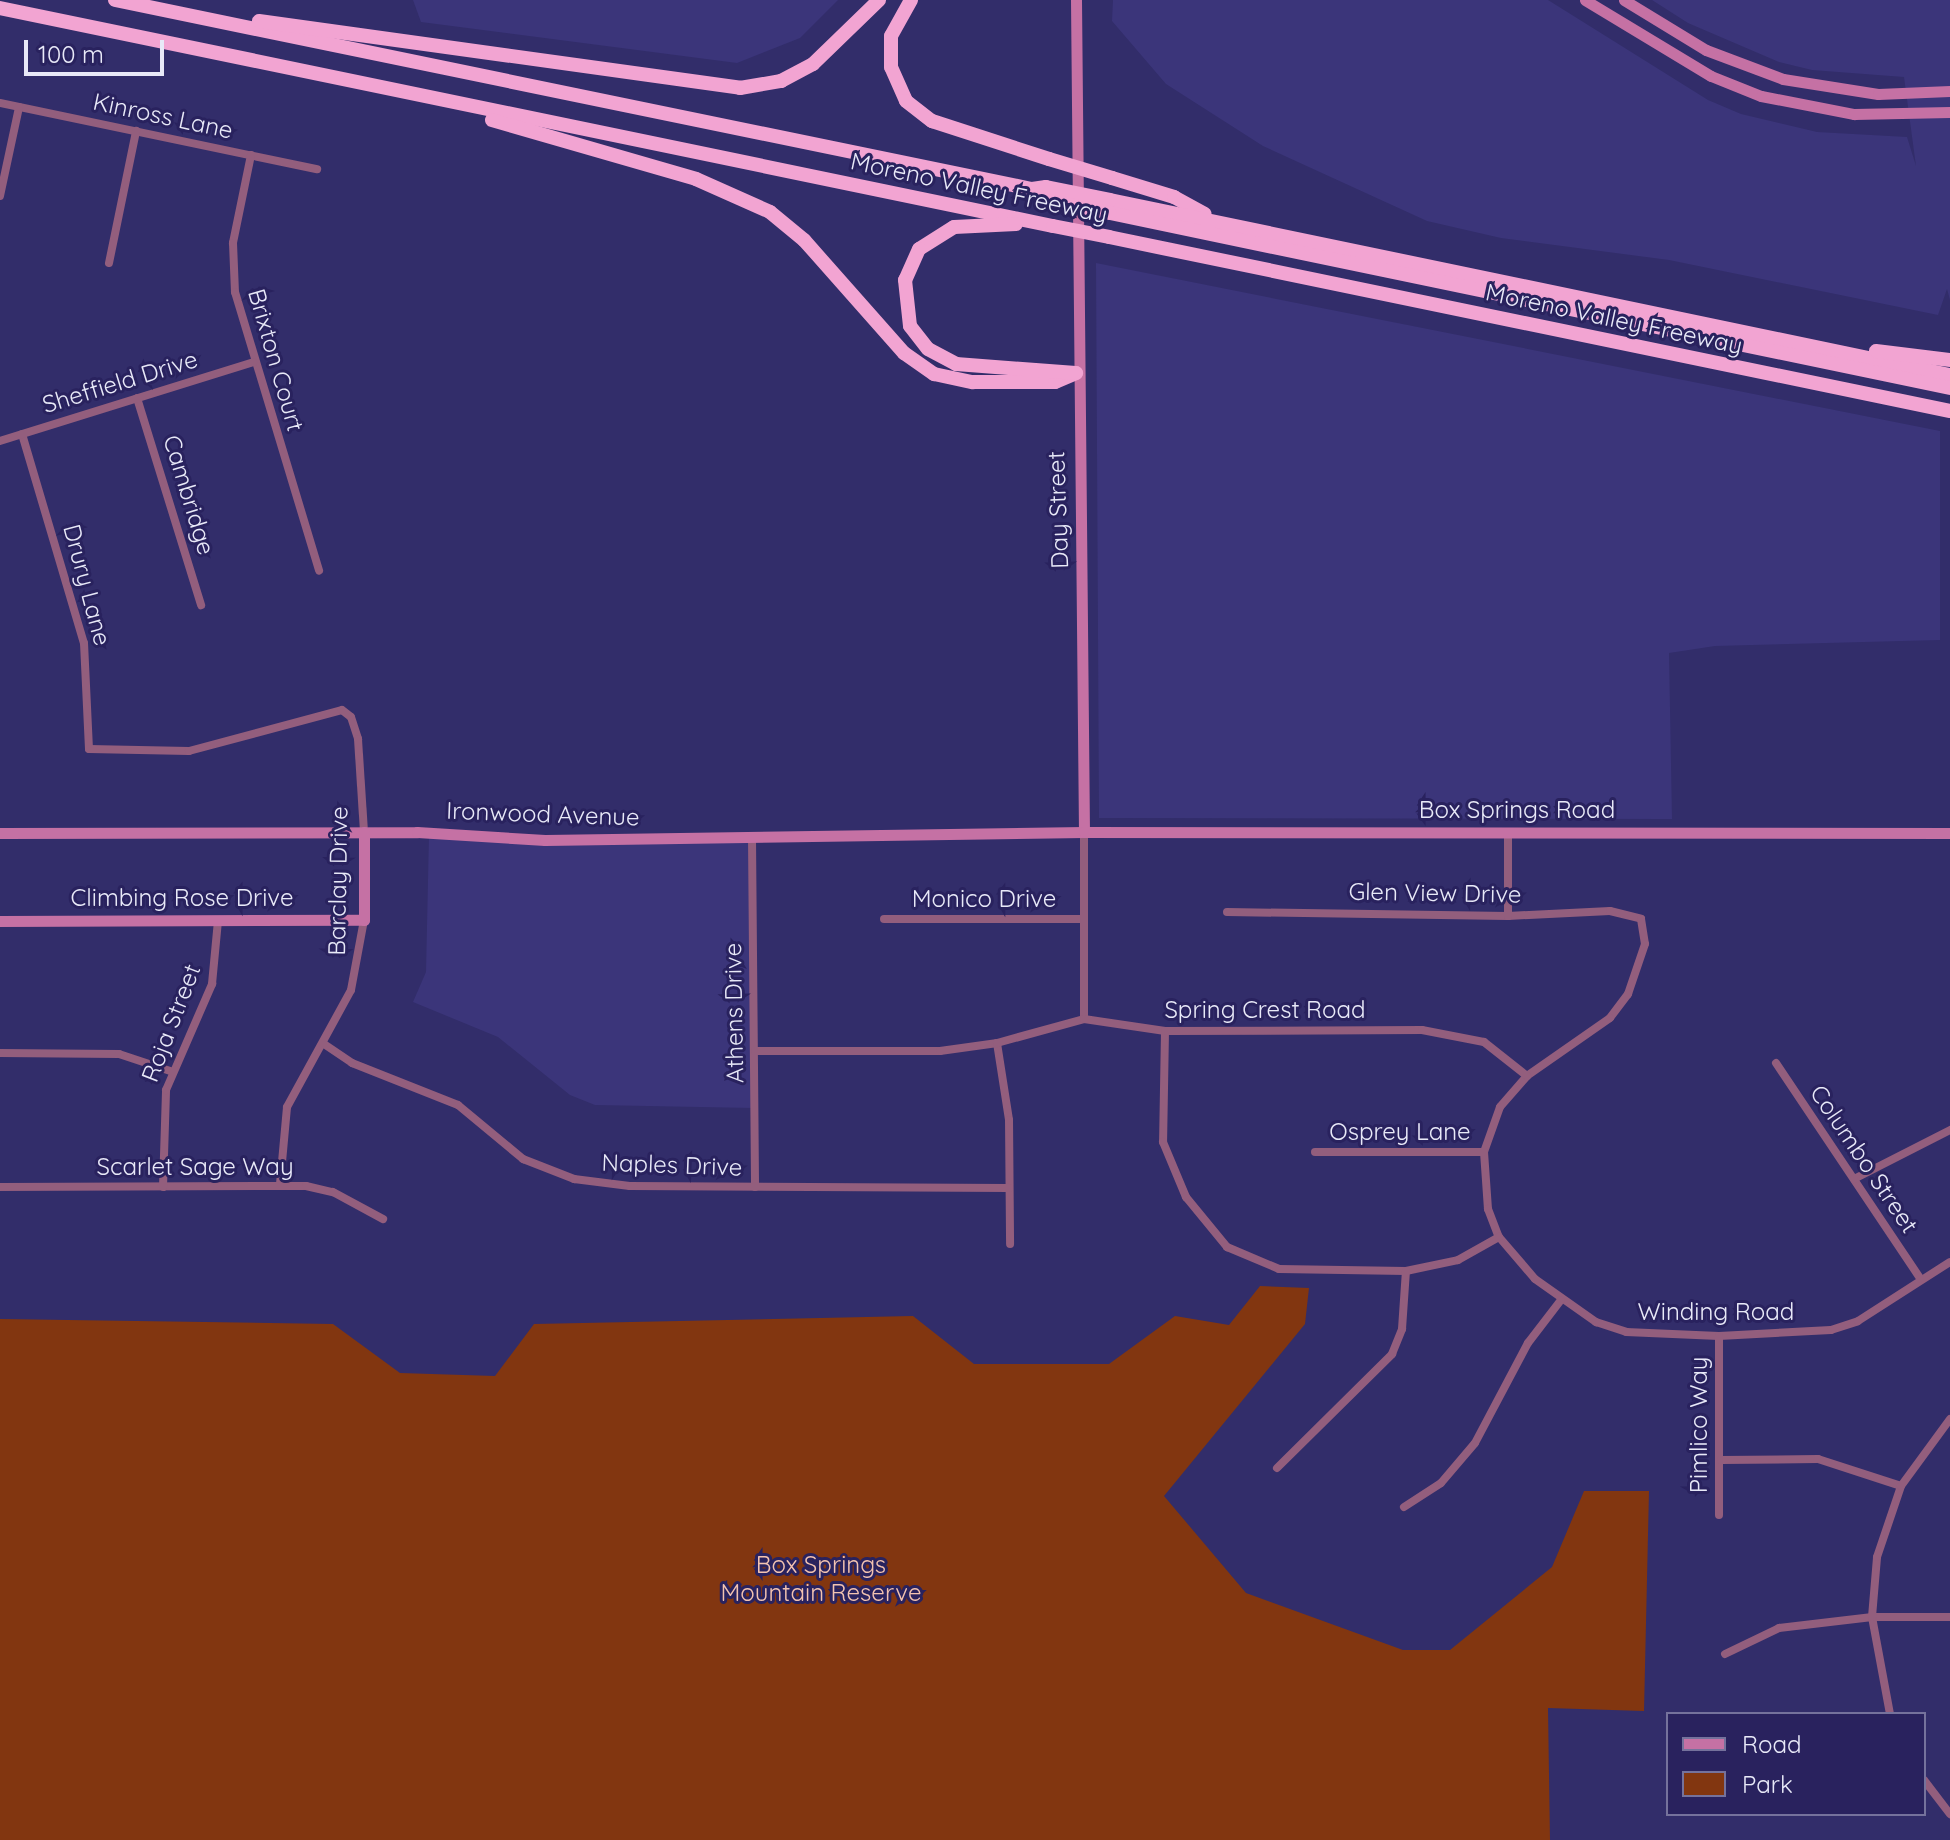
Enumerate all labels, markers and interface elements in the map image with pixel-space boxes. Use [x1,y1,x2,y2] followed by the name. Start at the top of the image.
[28,24,168,74] scale bar
[38,39,104,69] text: 100 m
[90,87,236,145] street label: Kinross Lane
[848,147,1110,229] street label: Moreno Valley Freeway
[1483,278,1745,360] street label: Moreno Valley Freeway
[242,285,310,435] street label: Brixton Court
[39,345,201,419] street label: Sheffield Drive
[157,432,221,558] street label: Cambridge
[1042,451,1074,569] street label: Day Street
[57,521,117,649] street label: Drury Lane
[446,796,640,832] street label: Ironwood Avenue
[1419,796,1615,824] street label: Box Springs Road
[322,806,354,956] street label: Barclay Drive
[1348,877,1522,909] street label: Glen View Drive
[71,884,293,912] street label: Climbing Rose Drive
[912,885,1056,913] street label: Monico Drive
[718,943,750,1083] street label: Athens Drive
[135,960,207,1086] street label: Roja Street
[1164,996,1366,1024] street label: Spring Crest Road
[1804,1080,1924,1238] street label: Columbo Street
[1329,1118,1471,1146] street label: Osprey Lane
[601,1148,743,1182] street label: Naples Drive
[96,1153,294,1181] street label: Scarlet Sage Way
[1638,1298,1794,1326] street label: Winding Road
[1685,1357,1713,1493] street label: Pimlico Way
[720,1551,922,1607] park label: Box Springs Mountain Reserve
[1666,1712,1926,1816] legend
[1742,1729,1802,1759] text: Road
[1742,1769,1793,1799] text: Park

